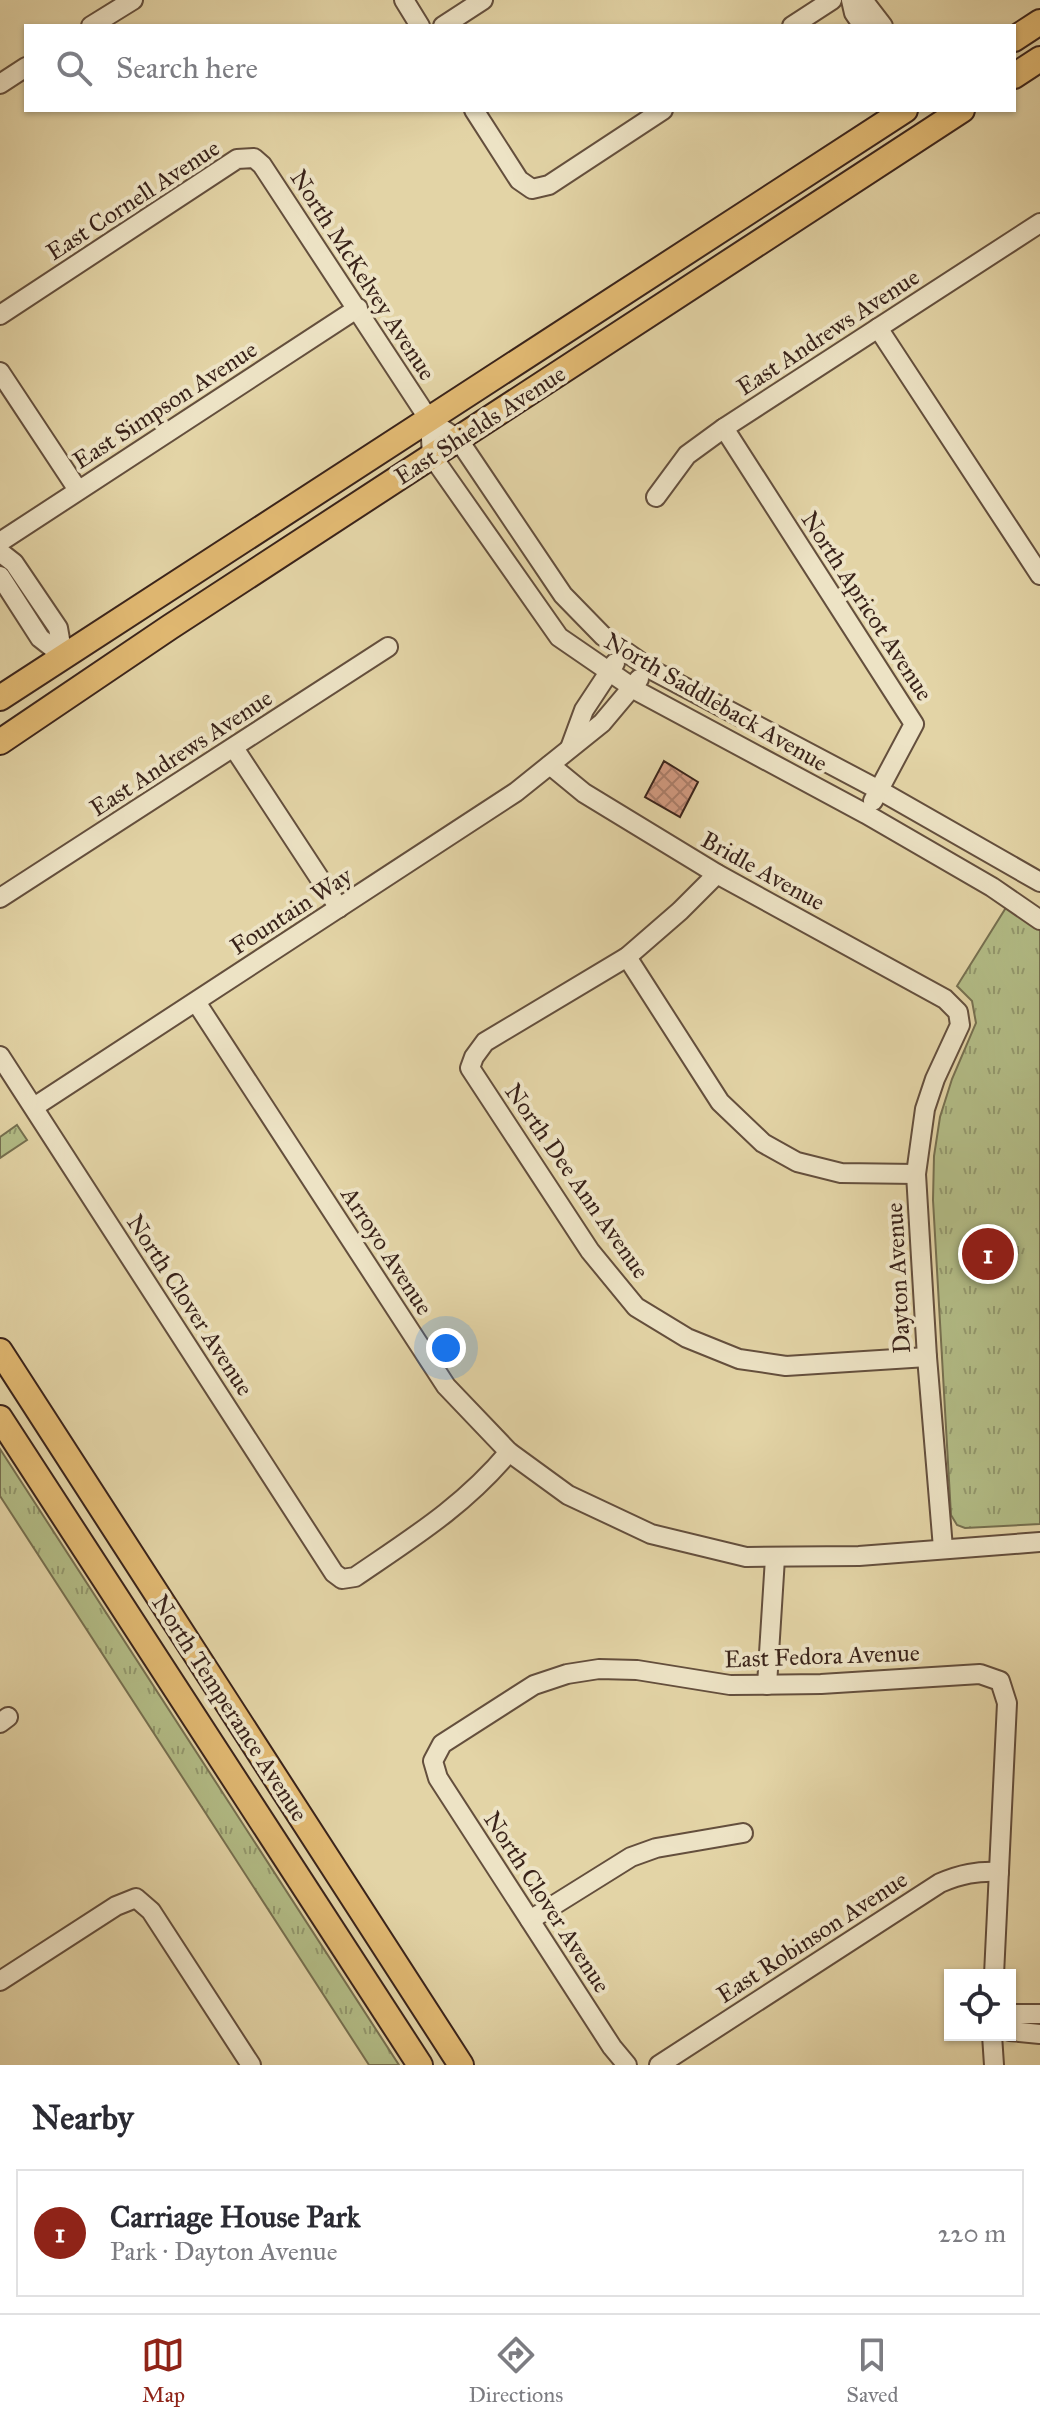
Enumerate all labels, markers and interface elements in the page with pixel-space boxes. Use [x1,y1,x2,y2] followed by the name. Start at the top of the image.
[24,24,1016,112] search box
[52,46,96,90] icon: search
[116,50,258,86] text: Search here
[41,133,225,267] street label: East Cornell Avenue
[284,164,442,386] street label: North McKelvey Avenue
[731,262,925,402] street label: East Andrews Avenue
[67,334,263,476] street label: East Simpson Avenue
[389,359,571,491] street label: East Shields Avenue
[795,506,939,706] street label: North Apricot Avenue
[599,626,833,778] street label: North Saddleback Avenue
[84,683,278,823] street label: East Andrews Avenue
[696,825,830,917] street label: Bridle Avenue
[224,860,358,961] street label: Fountain Way
[498,1078,656,1284] street label: North Dee Ann Avenue
[334,1180,440,1321] street label: Arroyo Avenue
[879,1202,917,1354] street label: Dayton Avenue
[120,1209,260,1401] street label: North Clover Avenue
[962,1224,1014,1284] pin: 1
[426,1328,466,1368] your location
[145,1589,315,1827] street label: North Temperance Avenue
[724,1638,920,1674] street label: East Fedora Avenue
[477,1806,617,1998] street label: North Clover Avenue
[711,1864,913,2010] street label: East Robinson Avenue
[944,1969,1016,2041] map controls
[944,1969,1016,2041] button: locate
[32,2097,134,2138] text: Nearby
[110,2199,361,2235] text: Carriage House Park
[55,2217,65,2249] text: 1
[938,2217,1006,2249] text: 220 m
[110,2235,337,2267] text: Park · Dayton Avenue
[141,2333,185,2408] tab: Map
[468,2333,563,2408] tab: Directions
[846,2333,898,2408] tab: Saved

